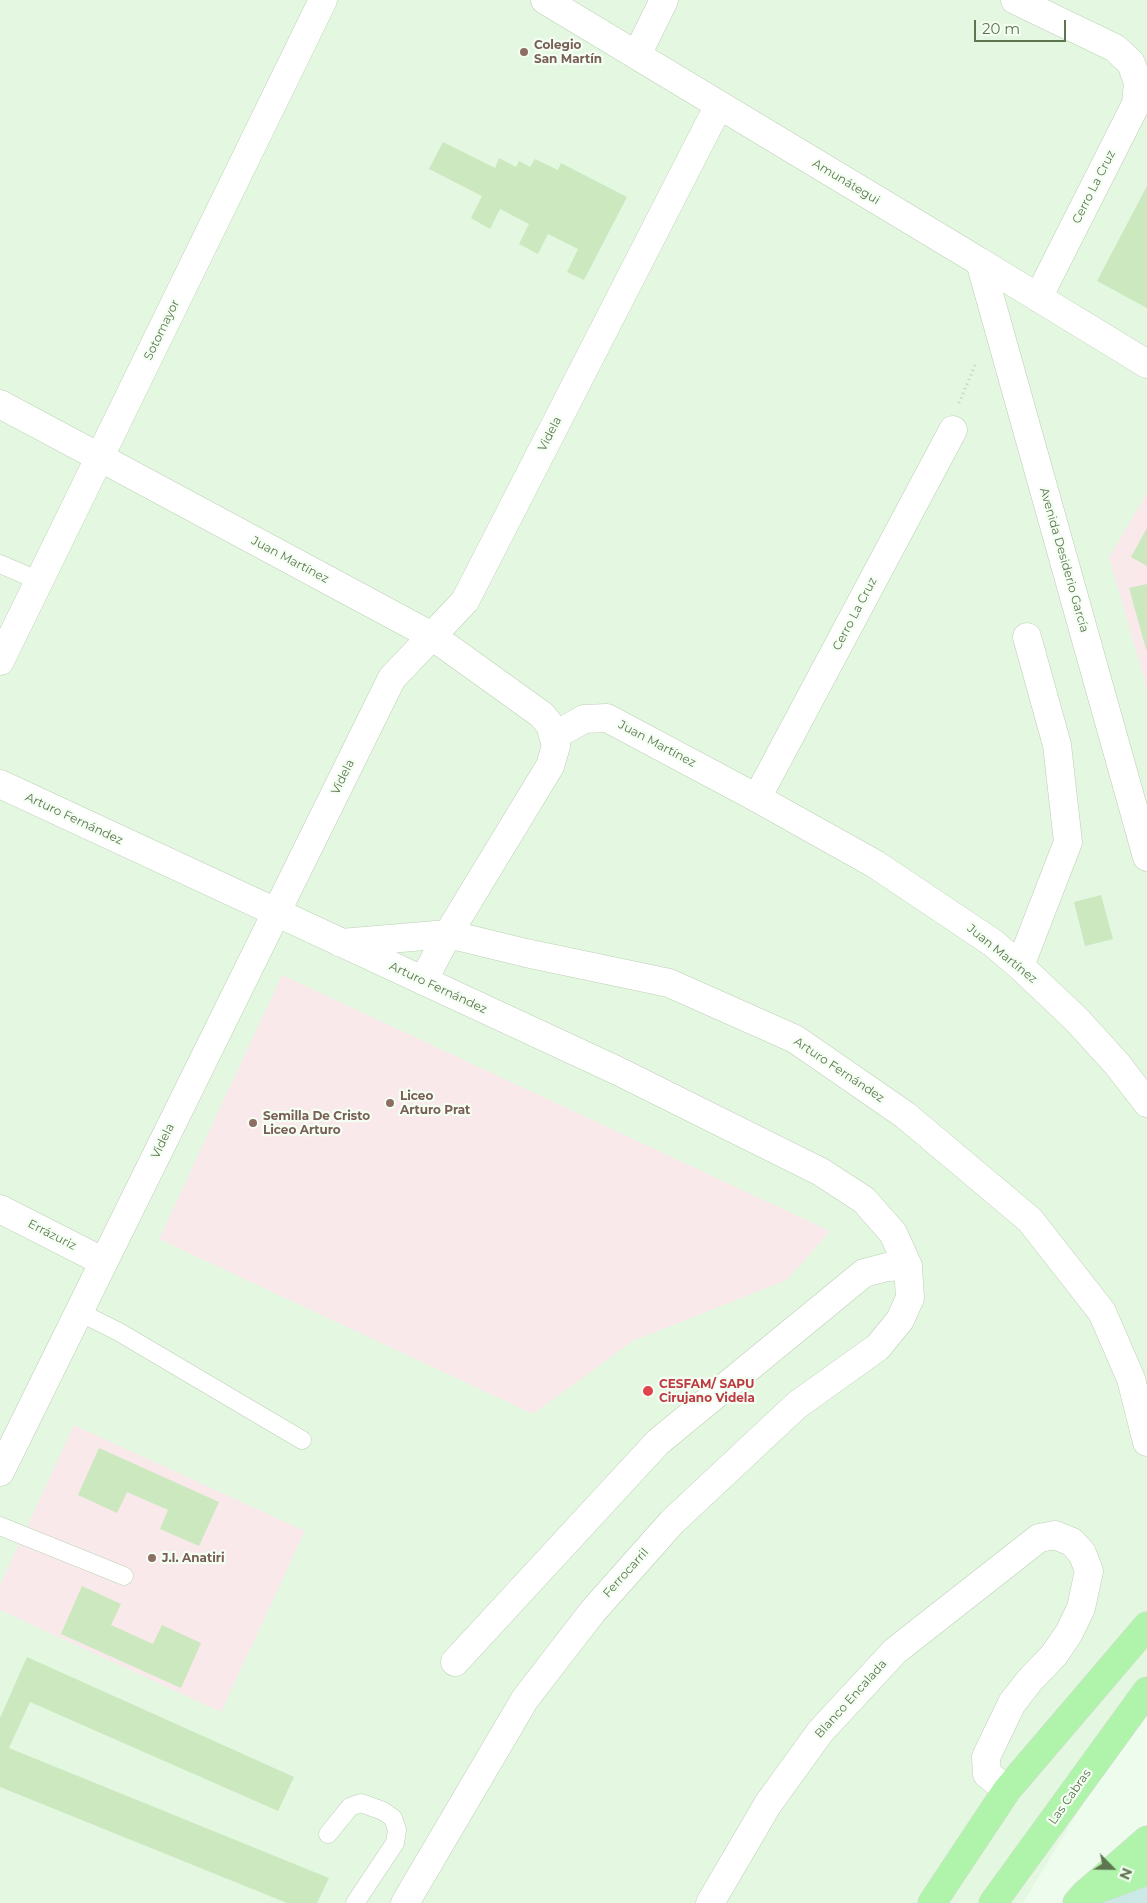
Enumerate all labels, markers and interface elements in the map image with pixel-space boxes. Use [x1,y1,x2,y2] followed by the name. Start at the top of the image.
[977,10,1070,42] scale bar
[982,19,1020,38] text: 20 m
[534,38,602,66] place label: Colegio San Martín
[518,46,530,58] marker: Colegio San Martín
[1069,148,1119,226] street label: Cerro La Cruz
[810,156,882,208] street label: Amunátegui
[141,297,183,363] street label: Sotomayor
[535,414,565,454] street label: Videla
[1036,486,1092,634] street label: Avenida Desiderio García
[249,534,331,586] street label: Juan Martínez
[830,575,880,653] street label: Cerro La Cruz
[616,718,698,770] street label: Juan Martínez
[328,757,358,797] street label: Videla
[23,790,125,848] street label: Arturo Fernández
[964,922,1040,986] street label: Juan Martínez
[387,959,489,1017] street label: Arturo Fernández
[791,1034,887,1106] street label: Arturo Fernández
[400,1089,470,1117] place label: Liceo Arturo Prat
[384,1097,396,1109] marker: Liceo Arturo Prat
[263,1109,370,1137] place label: Semilla De Cristo Liceo Arturo
[247,1117,259,1129] marker: Semilla De Cristo Liceo Arturo
[148,1121,178,1161] street label: Videla
[25,1217,79,1253] street label: Errázuriz
[659,1377,755,1405] place label: CESFAM/ SAPU Cirujano Videla
[641,1384,655,1398] marker: CESFAM/ SAPU Cirujano Videla
[600,1545,652,1601] street label: Ferrocarril
[162,1551,224,1565] place label: J.I. Anatiri
[146,1552,158,1564] marker: J.I. Anatiri
[812,1657,890,1741] street label: Blanco Encalada
[1046,1767,1094,1827] street label: Las Cabras
[1087,1843,1137,1893] north arrow
[1115,1865,1136,1883] text: N

